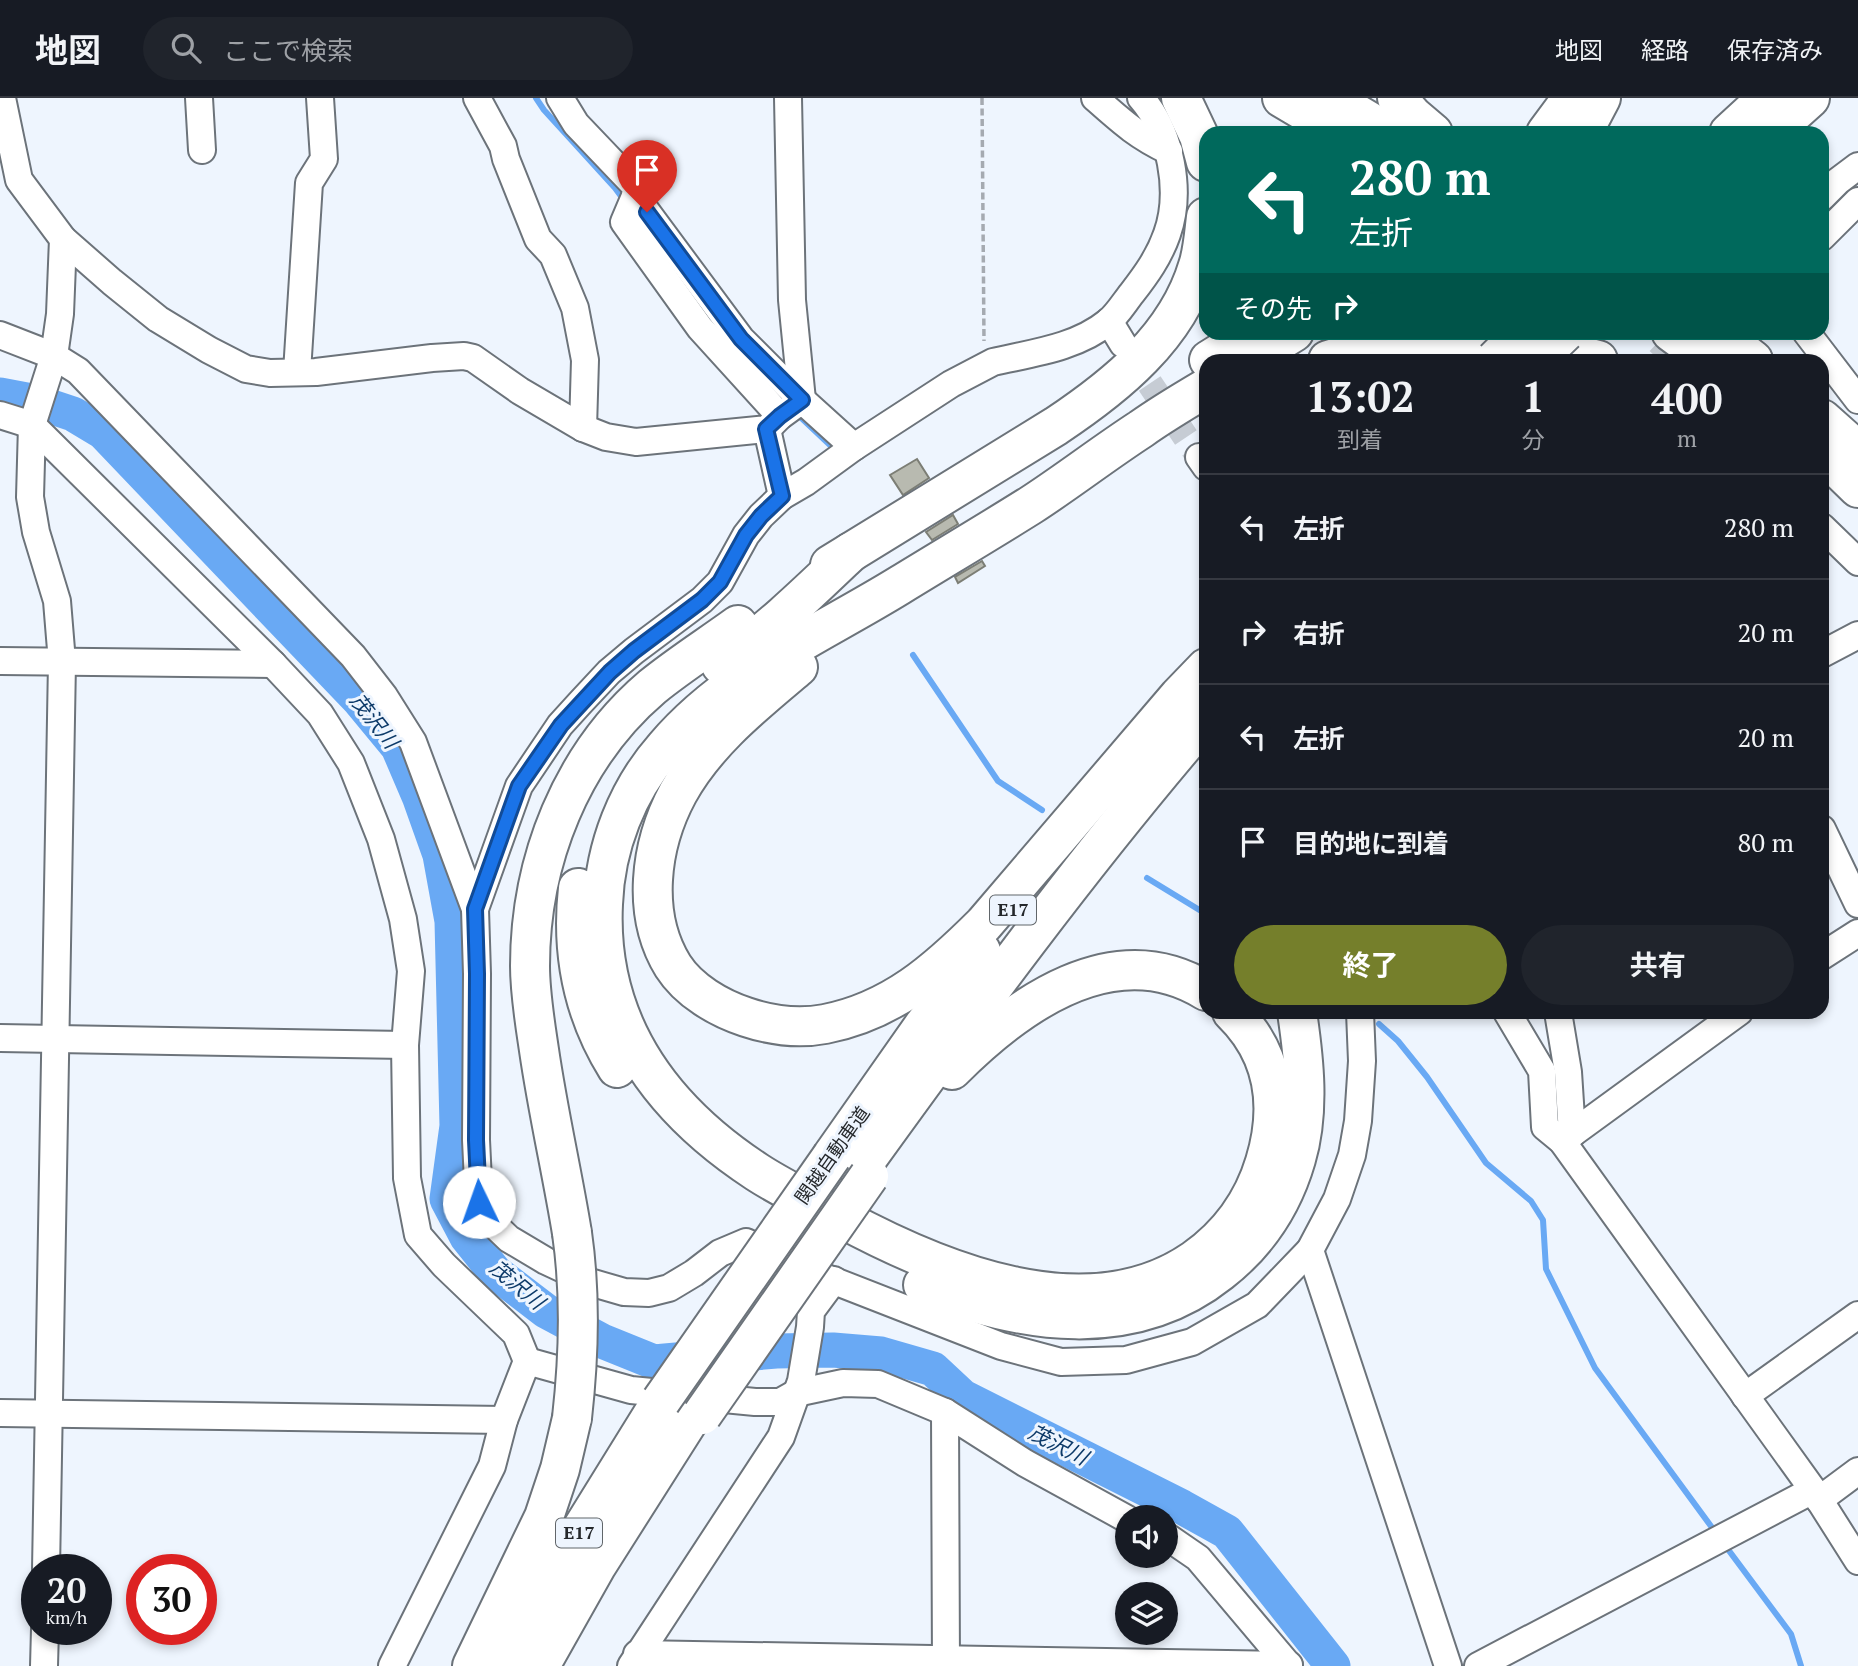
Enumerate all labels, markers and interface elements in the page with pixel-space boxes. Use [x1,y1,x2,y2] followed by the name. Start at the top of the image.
[143,17,633,80] search box
[35,28,101,71] text: 地図
[167,29,205,67] icon: search
[223,33,353,67] text: ここで検索
[1555,34,1603,66] text: 地図
[1641,34,1689,66] text: 経路
[1727,34,1823,66] text: 保存済み
[617,140,677,212] pin
[1349,144,1491,209] text: 280 m
[628,151,666,189] icon: arrive
[1234,154,1325,245] icon: left
[1349,211,1413,253] text: 左折
[1326,287,1364,325] icon: right
[1234,291,1312,325] text: その先
[1305,368,1415,424] text: 13:02
[1521,368,1545,424] text: 1
[1651,370,1723,426] text: 400
[1677,423,1697,454] text: m
[1337,424,1383,455] text: 到着
[1522,424,1545,455] text: 分
[1234,508,1272,546] icon: left
[1724,510,1794,544] text: 280 m
[1293,511,1345,545] text: 左折
[1234,613,1272,651] icon: right
[1738,615,1794,649] text: 20 m
[1293,616,1345,650] text: 右折
[344,687,406,755] water label: 茂沢川
[1234,718,1272,756] icon: left
[1738,720,1794,754] text: 20 m
[1293,721,1345,755] text: 左折
[1234,823,1272,861] icon: arrive
[1738,825,1794,859] text: 80 m
[1293,826,1449,860] text: 目的地に到着
[990,896,1036,924] road number: E17
[1234,925,1507,1005] button: 終了
[1521,925,1794,1005] button: 共有
[789,1101,875,1209] street label: 関越自動車道
[442,1165,516,1239] position arrow
[485,1253,552,1316] water label: 茂沢川
[1024,1417,1095,1472] water label: 茂沢川
[1115,1505,1178,1645] map controls
[1115,1505,1178,1568] button: sound
[556,1518,602,1548] road number: E17
[126,1554,217,1645] speed limit sign: 30
[47,1567,86,1613] text: 20
[1115,1582,1178,1645] button: layers
[46,1605,87,1629] text: km/h

